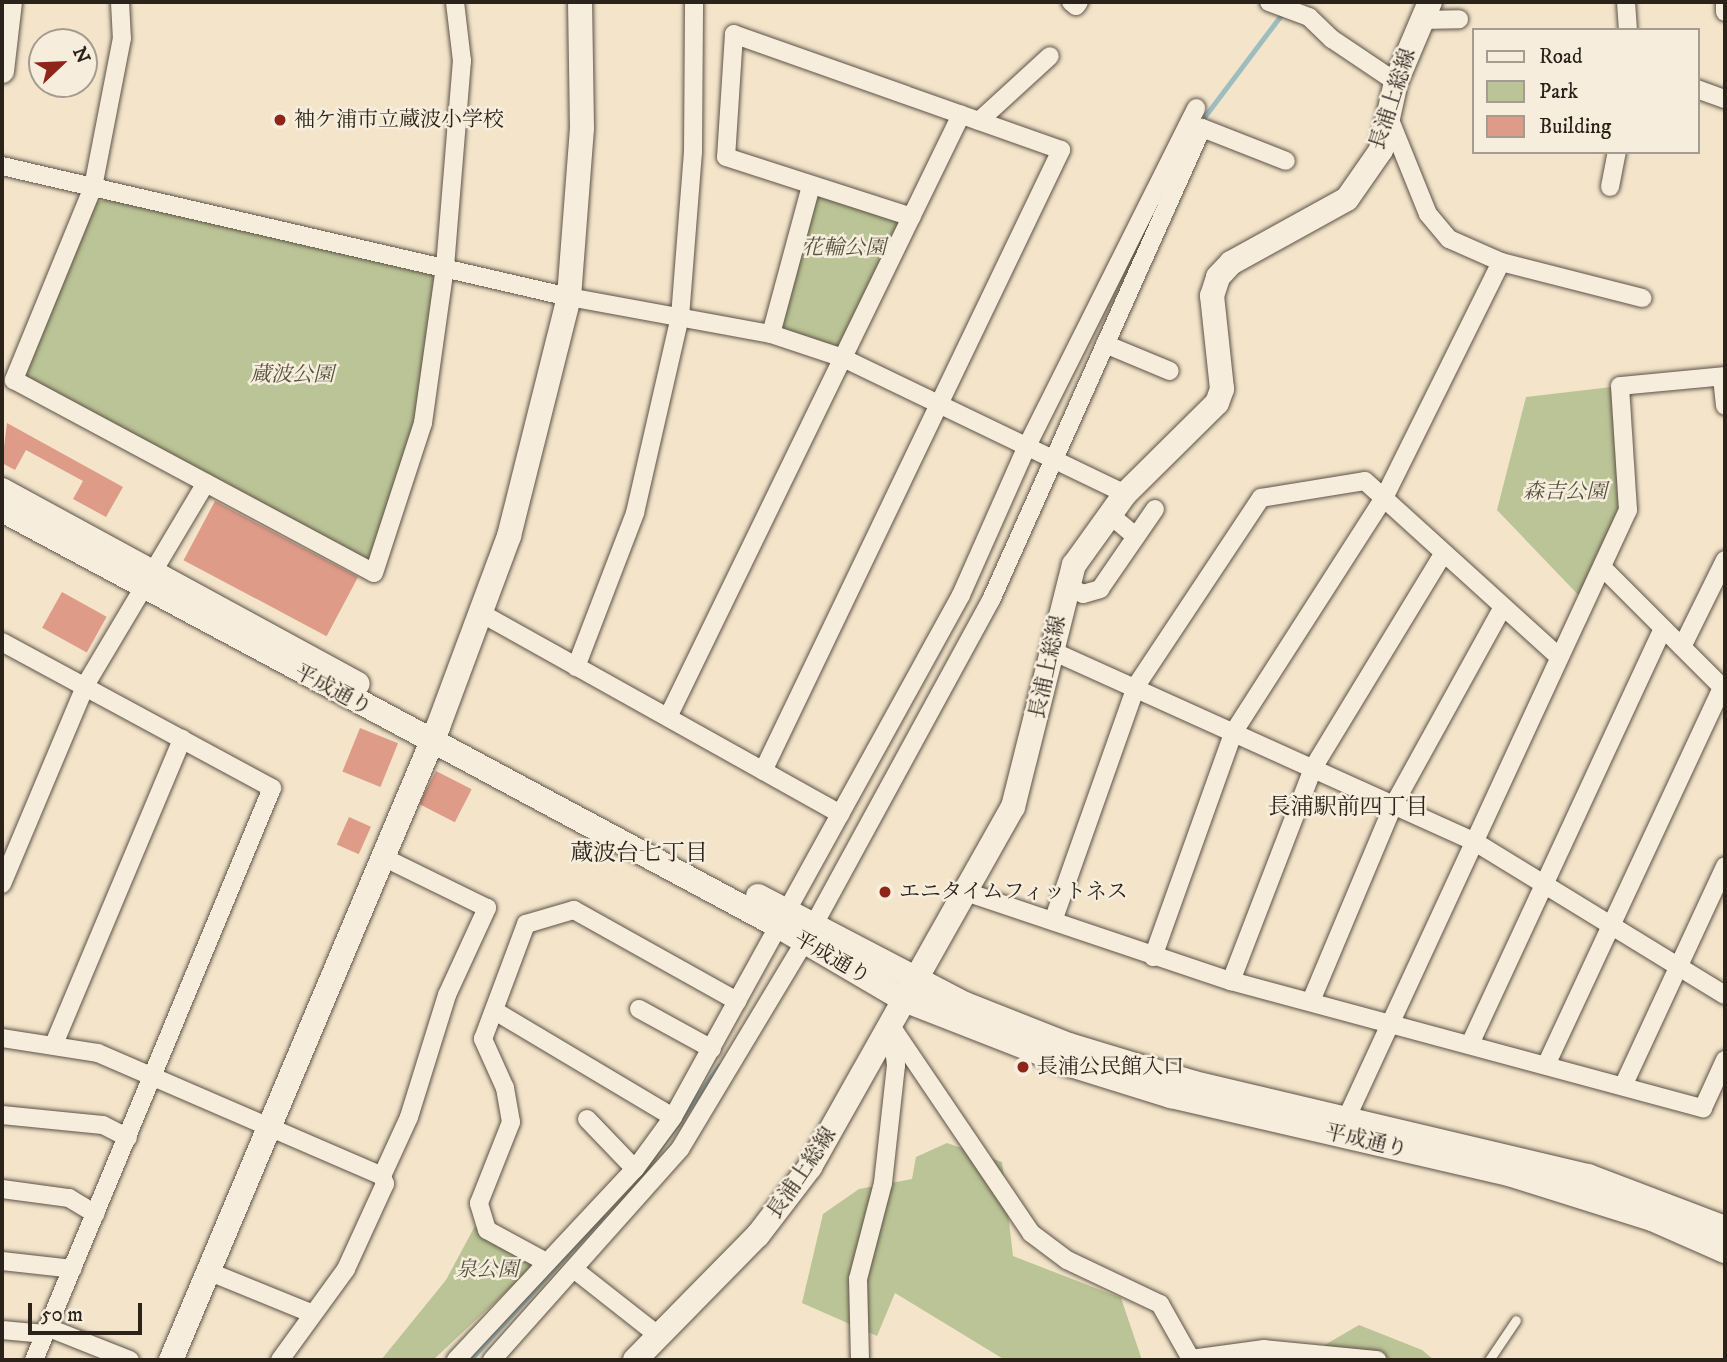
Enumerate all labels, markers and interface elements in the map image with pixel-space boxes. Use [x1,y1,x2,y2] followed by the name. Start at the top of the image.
[28,28,98,98] north arrow
[1472,28,1699,154] legend
[67,44,95,67] text: N
[1539,44,1583,70] text: Road
[1365,45,1421,153] street label: 長浦上総線
[1539,79,1578,105] text: Park
[294,107,504,133] place label: 袖ケ浦市立蔵波小学校
[272,112,288,128] marker: 袖ケ浦市立蔵波小学校
[1539,114,1611,140] text: Building
[802,235,886,261] park label: 花輪公園
[250,362,334,388] park label: 蔵波公園
[1523,479,1607,505] park label: 森吉公園
[1025,613,1071,721] street label: 長浦上総線
[290,659,376,721] street label: 平成通り
[1268,794,1428,822] district label: 長浦駅前四丁目
[570,840,708,868] district label: 蔵波台七丁目
[899,879,1130,905] place label: エニタイムフィットネス
[877,884,893,900] marker: エニタイムフィットネス
[789,926,875,990] street label: 平成通り
[1037,1054,1184,1080] place label: 長浦公民館入口
[1015,1059,1031,1075] marker: 長浦公民館入口
[1322,1119,1410,1163] street label: 平成通り
[762,1122,842,1224] street label: 長浦上総線
[456,1257,518,1283] park label: 泉公園
[32,1288,145,1332] scale bar
[41,1302,83,1328] text: 50 m

